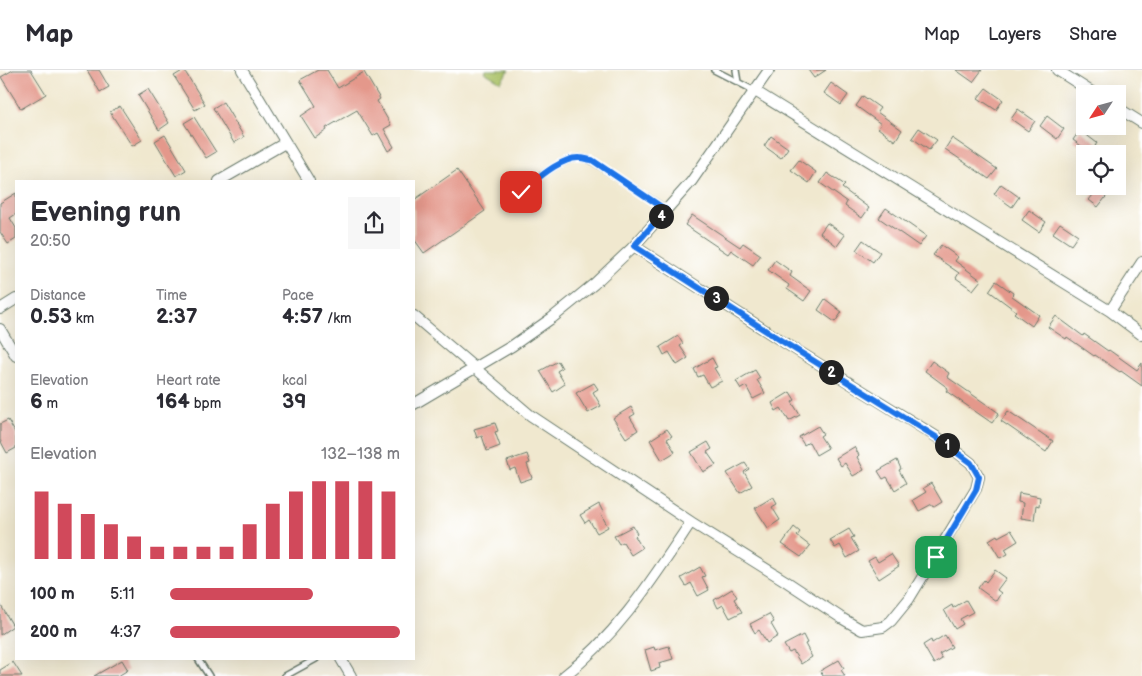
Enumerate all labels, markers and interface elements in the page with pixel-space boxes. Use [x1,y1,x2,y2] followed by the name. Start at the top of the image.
[25,20,73,49] text: Map
[924,24,960,45] text: Map
[988,24,1041,45] text: Layers
[1069,24,1117,45] text: Share
[1076,85,1126,135] north arrow
[1076,85,1126,195] map controls
[1076,145,1126,195] button: locate
[500,171,542,213] pin
[507,178,535,206] icon: check
[30,196,181,229] text: Evening run
[348,197,400,249] button: share
[648,204,674,228] pin: 4
[657,208,666,225] text: 4
[30,232,71,251] text: 20:50
[704,286,728,310] pin: 3
[30,287,86,304] text: Distance
[156,287,187,304] text: Time
[282,287,314,304] text: Pace
[712,290,721,307] text: 3
[30,304,72,329] text: 0.53
[156,304,197,329] text: 2:37
[282,304,323,329] text: 4:57
[72,310,94,327] text: km
[323,310,352,327] text: /km
[818,360,844,384] pin: 2
[827,364,836,381] text: 2
[30,372,88,389] text: Elevation
[156,372,221,389] text: Heart rate
[282,372,307,389] text: kcal
[30,389,43,414] text: 6
[156,389,190,414] text: 164
[282,389,307,414] text: 39
[43,395,58,412] text: m
[190,395,221,412] text: bpm
[934,432,960,458] pin: 1
[945,437,950,454] text: 1
[30,445,97,464] text: Elevation
[321,445,400,464] text: 132–138 m
[915,536,957,578] pin
[922,543,950,571] icon: arrive
[30,585,75,604] text: 100 m
[110,585,135,604] text: 5:11
[30,623,77,642] text: 200 m
[110,623,141,642] text: 4:37

